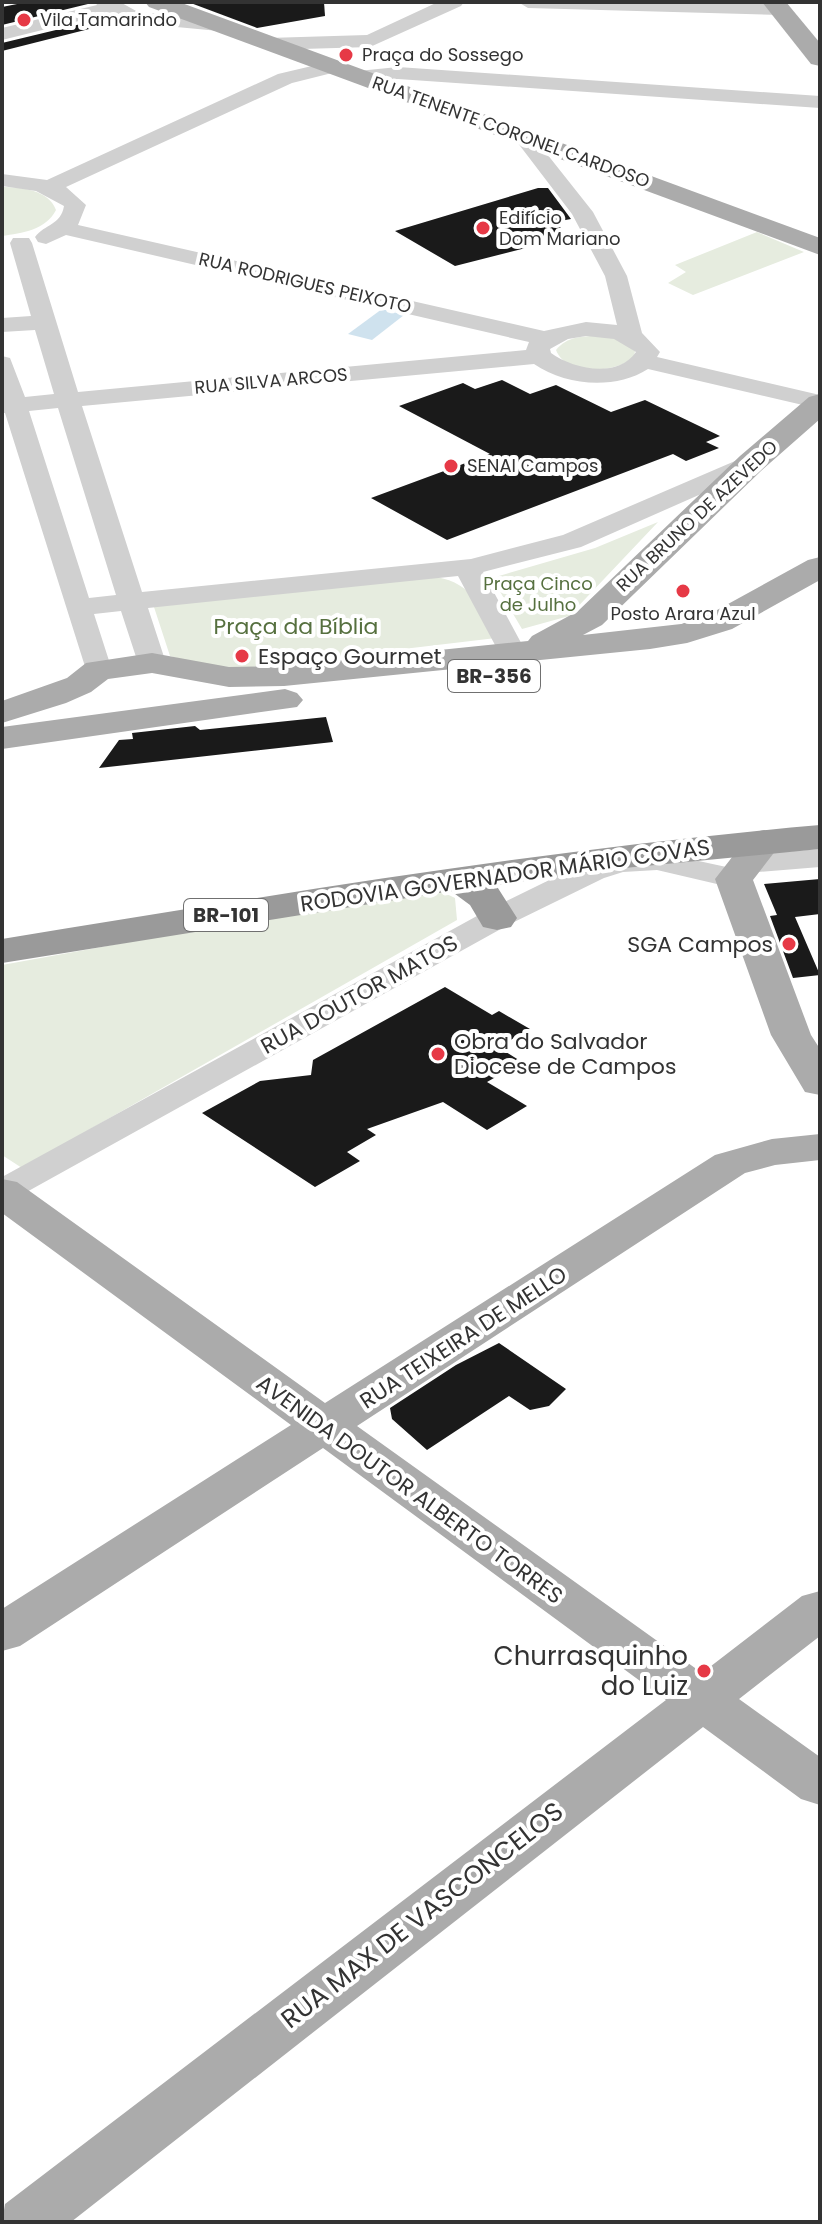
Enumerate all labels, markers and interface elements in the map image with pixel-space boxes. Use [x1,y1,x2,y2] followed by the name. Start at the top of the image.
[40,7,177,32] place label: Vila Tamarindo
[15,11,33,29] marker: Vila Tamarindo
[362,42,523,67] place label: Praça do Sossego
[337,46,355,64] marker: Praça do Sossego
[369,70,653,193] street label: RUA TENENTE CORONEL CARDOSO
[499,205,621,251] place label: Edifício Dom Mariano
[474,219,492,237] marker: Edifício Dom Mariano
[196,246,414,319] street label: RUA RODRIGUES PEIXOTO
[193,361,349,400] street label: RUA SILVA ARCOS
[611,434,783,597] street label: RUA BRUNO DE AZEVEDO
[467,453,599,478] place label: SENAI Campos
[442,457,460,475] marker: SENAI Campos
[483,571,593,617] park label: Praça Cinco de Julho
[674,582,692,600] marker: Posto Arara Azul
[610,601,756,626] place label: Posto Arara Azul
[213,611,379,642] park label: Praça da Bíblia
[258,641,442,672] place label: Espaço Gourmet
[233,647,251,665] marker: Espaço Gourmet
[448,660,540,692] road number: BR-356
[298,831,712,920] street label: RODOVIA GOVERNADOR MÁRIO COVAS
[184,899,268,931] road number: BR-101
[255,927,463,1062] street label: RUA DOUTOR MATOS
[627,929,773,960] place label: SGA Campos
[780,935,798,953] marker: SGA Campos
[454,1026,676,1082] place label: Obra do Salvador Diocese de Campos
[429,1045,447,1063] marker: Obra do Salvador Diocese de Campos
[354,1259,573,1416] street label: RUA TEIXEIRA DE MELLO
[250,1368,569,1611] street label: AVENIDA DOUTOR ALBERTO TORRES
[494,1638,688,1704] place label: Churrasquinho do Luiz
[695,1662,713,1680] marker: Churrasquinho do Luiz
[273,1793,571,2037] street label: RUA MAX DE VASCONCELOS

